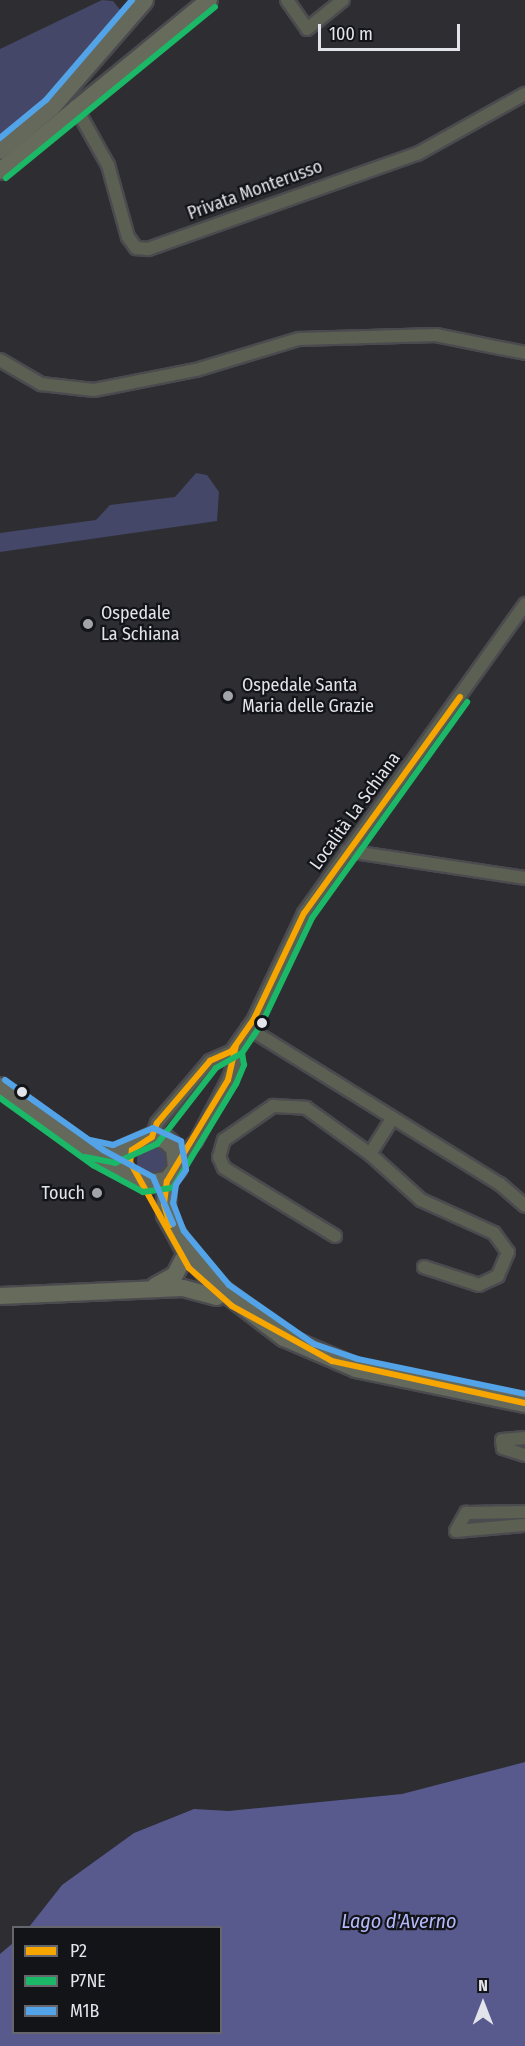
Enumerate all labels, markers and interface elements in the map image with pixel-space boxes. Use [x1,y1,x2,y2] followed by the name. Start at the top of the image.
[321,12,464,50] scale bar
[329,23,373,45] text: 100 m
[185,156,325,224] street label: Privata Monterusso
[101,603,180,646] place label: Ospedale La Schiana
[79,615,97,633] marker: Ospedale La Schiana
[242,675,374,718] place label: Ospedale Santa Maria delle Grazie
[219,687,237,705] marker: Ospedale Santa Maria delle Grazie
[305,748,405,874] street label: Località La Schiana
[256,1017,268,1029] unlabelled marker
[16,1086,28,1098] unlabelled marker
[42,1182,85,1204] place label: Touch
[90,1186,104,1200] marker: Touch
[342,1909,456,1933] water label: Lago d'Averno
[12,1926,222,2034] legend
[70,1940,87,1962] text: P2
[70,1970,106,1992] text: P7NE
[453,1974,513,2034] north arrow
[478,1976,488,1995] text: N
[70,2000,99,2022] text: M1B

